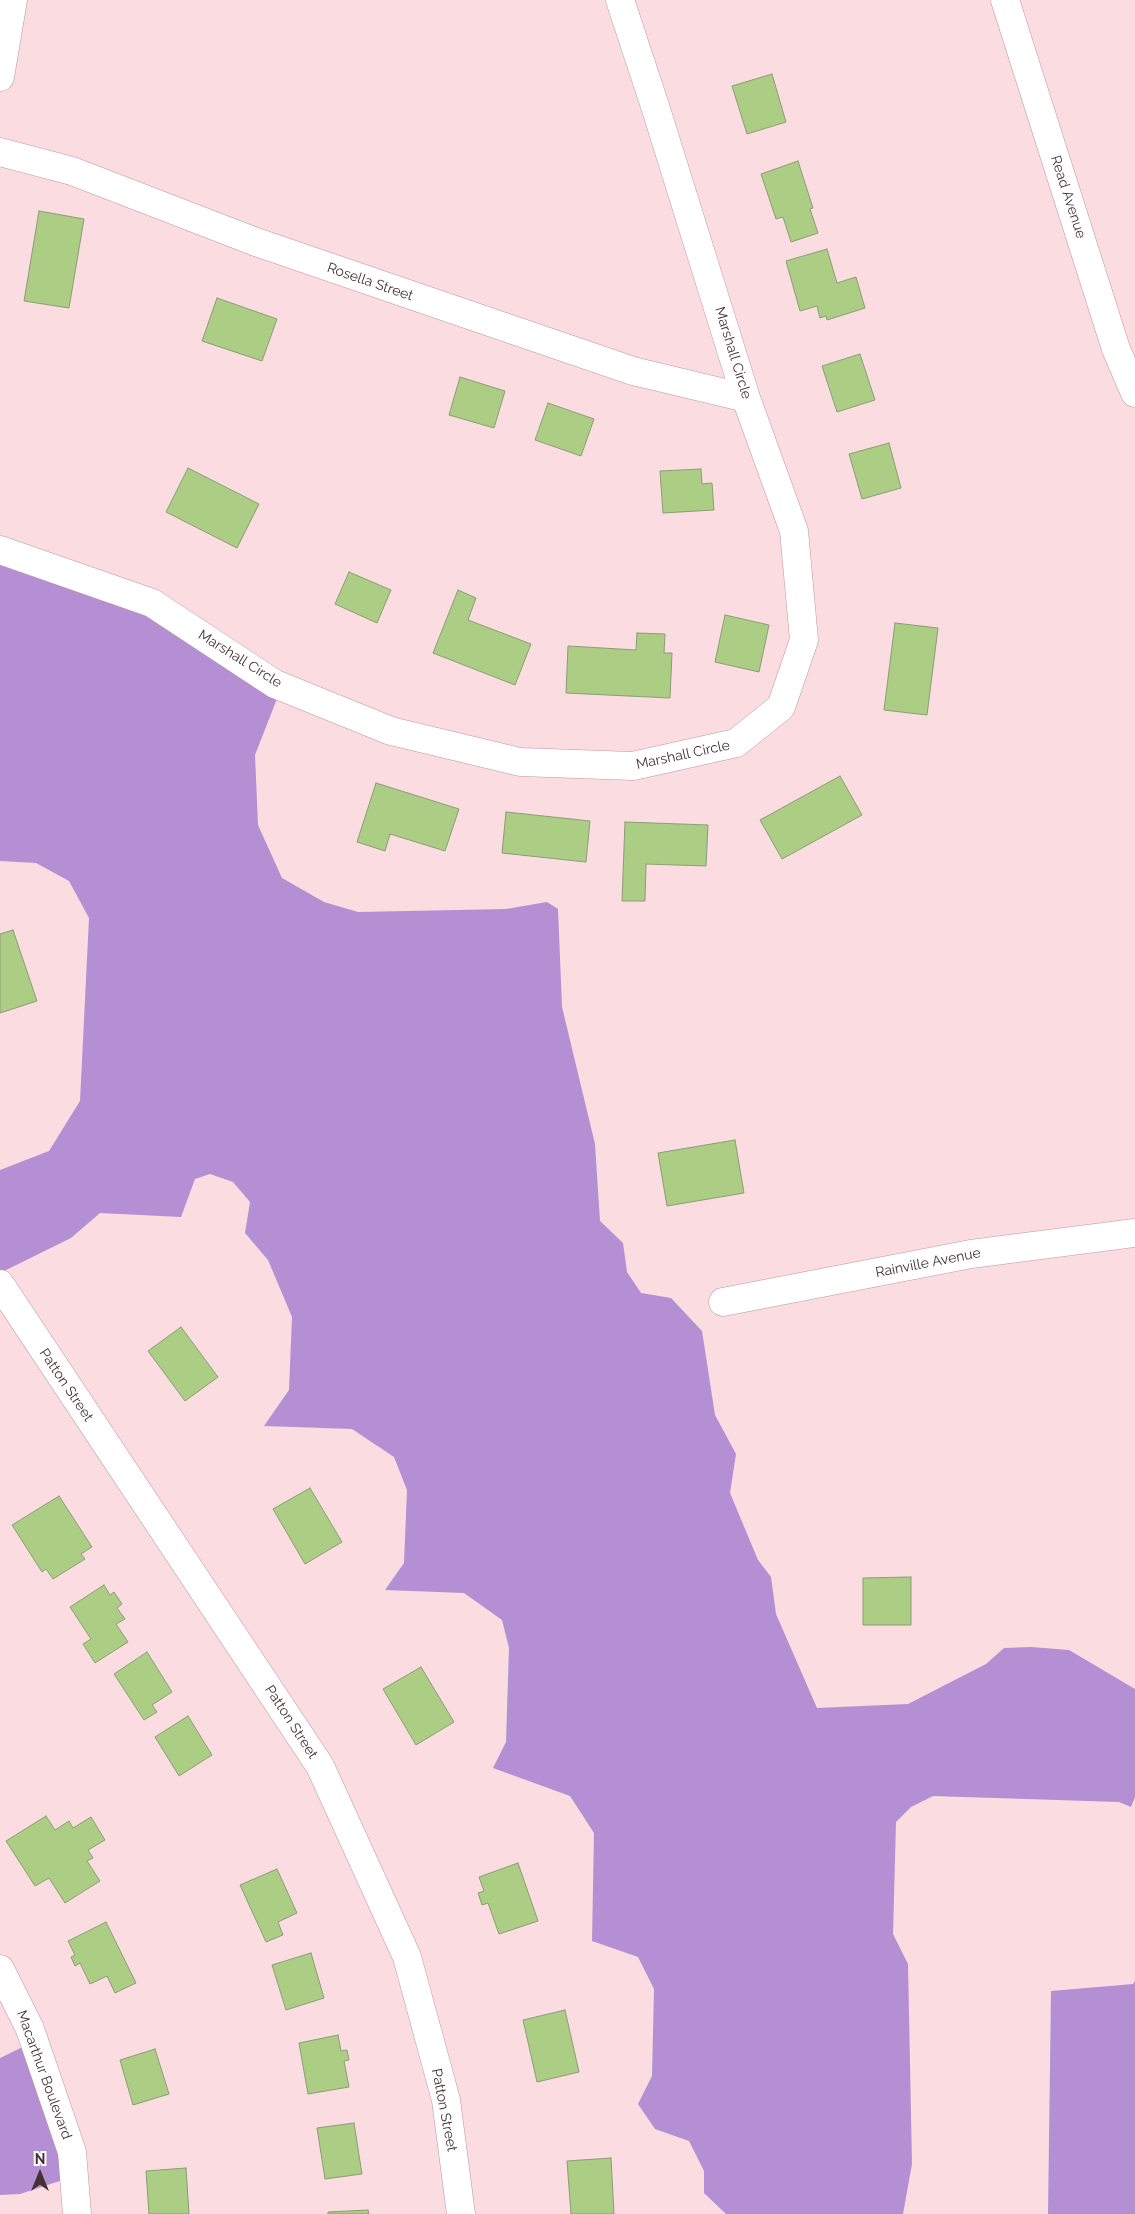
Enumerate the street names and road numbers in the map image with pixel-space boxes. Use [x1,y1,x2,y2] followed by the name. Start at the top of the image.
[1047,153,1089,241] street label: Read Avenue
[325,259,415,305] street label: Rosella Street
[711,305,755,401] street label: Marshall Circle
[195,627,285,691] street label: Marshall Circle
[635,737,731,773] street label: Marshall Circle
[874,1245,982,1281] street label: Rainville Avenue
[35,1345,97,1425] street label: Patton Street
[261,1682,321,1762] street label: Patton Street
[13,2008,75,2142] street label: Macarthur Boulevard
[428,2067,460,2153] street label: Patton Street

